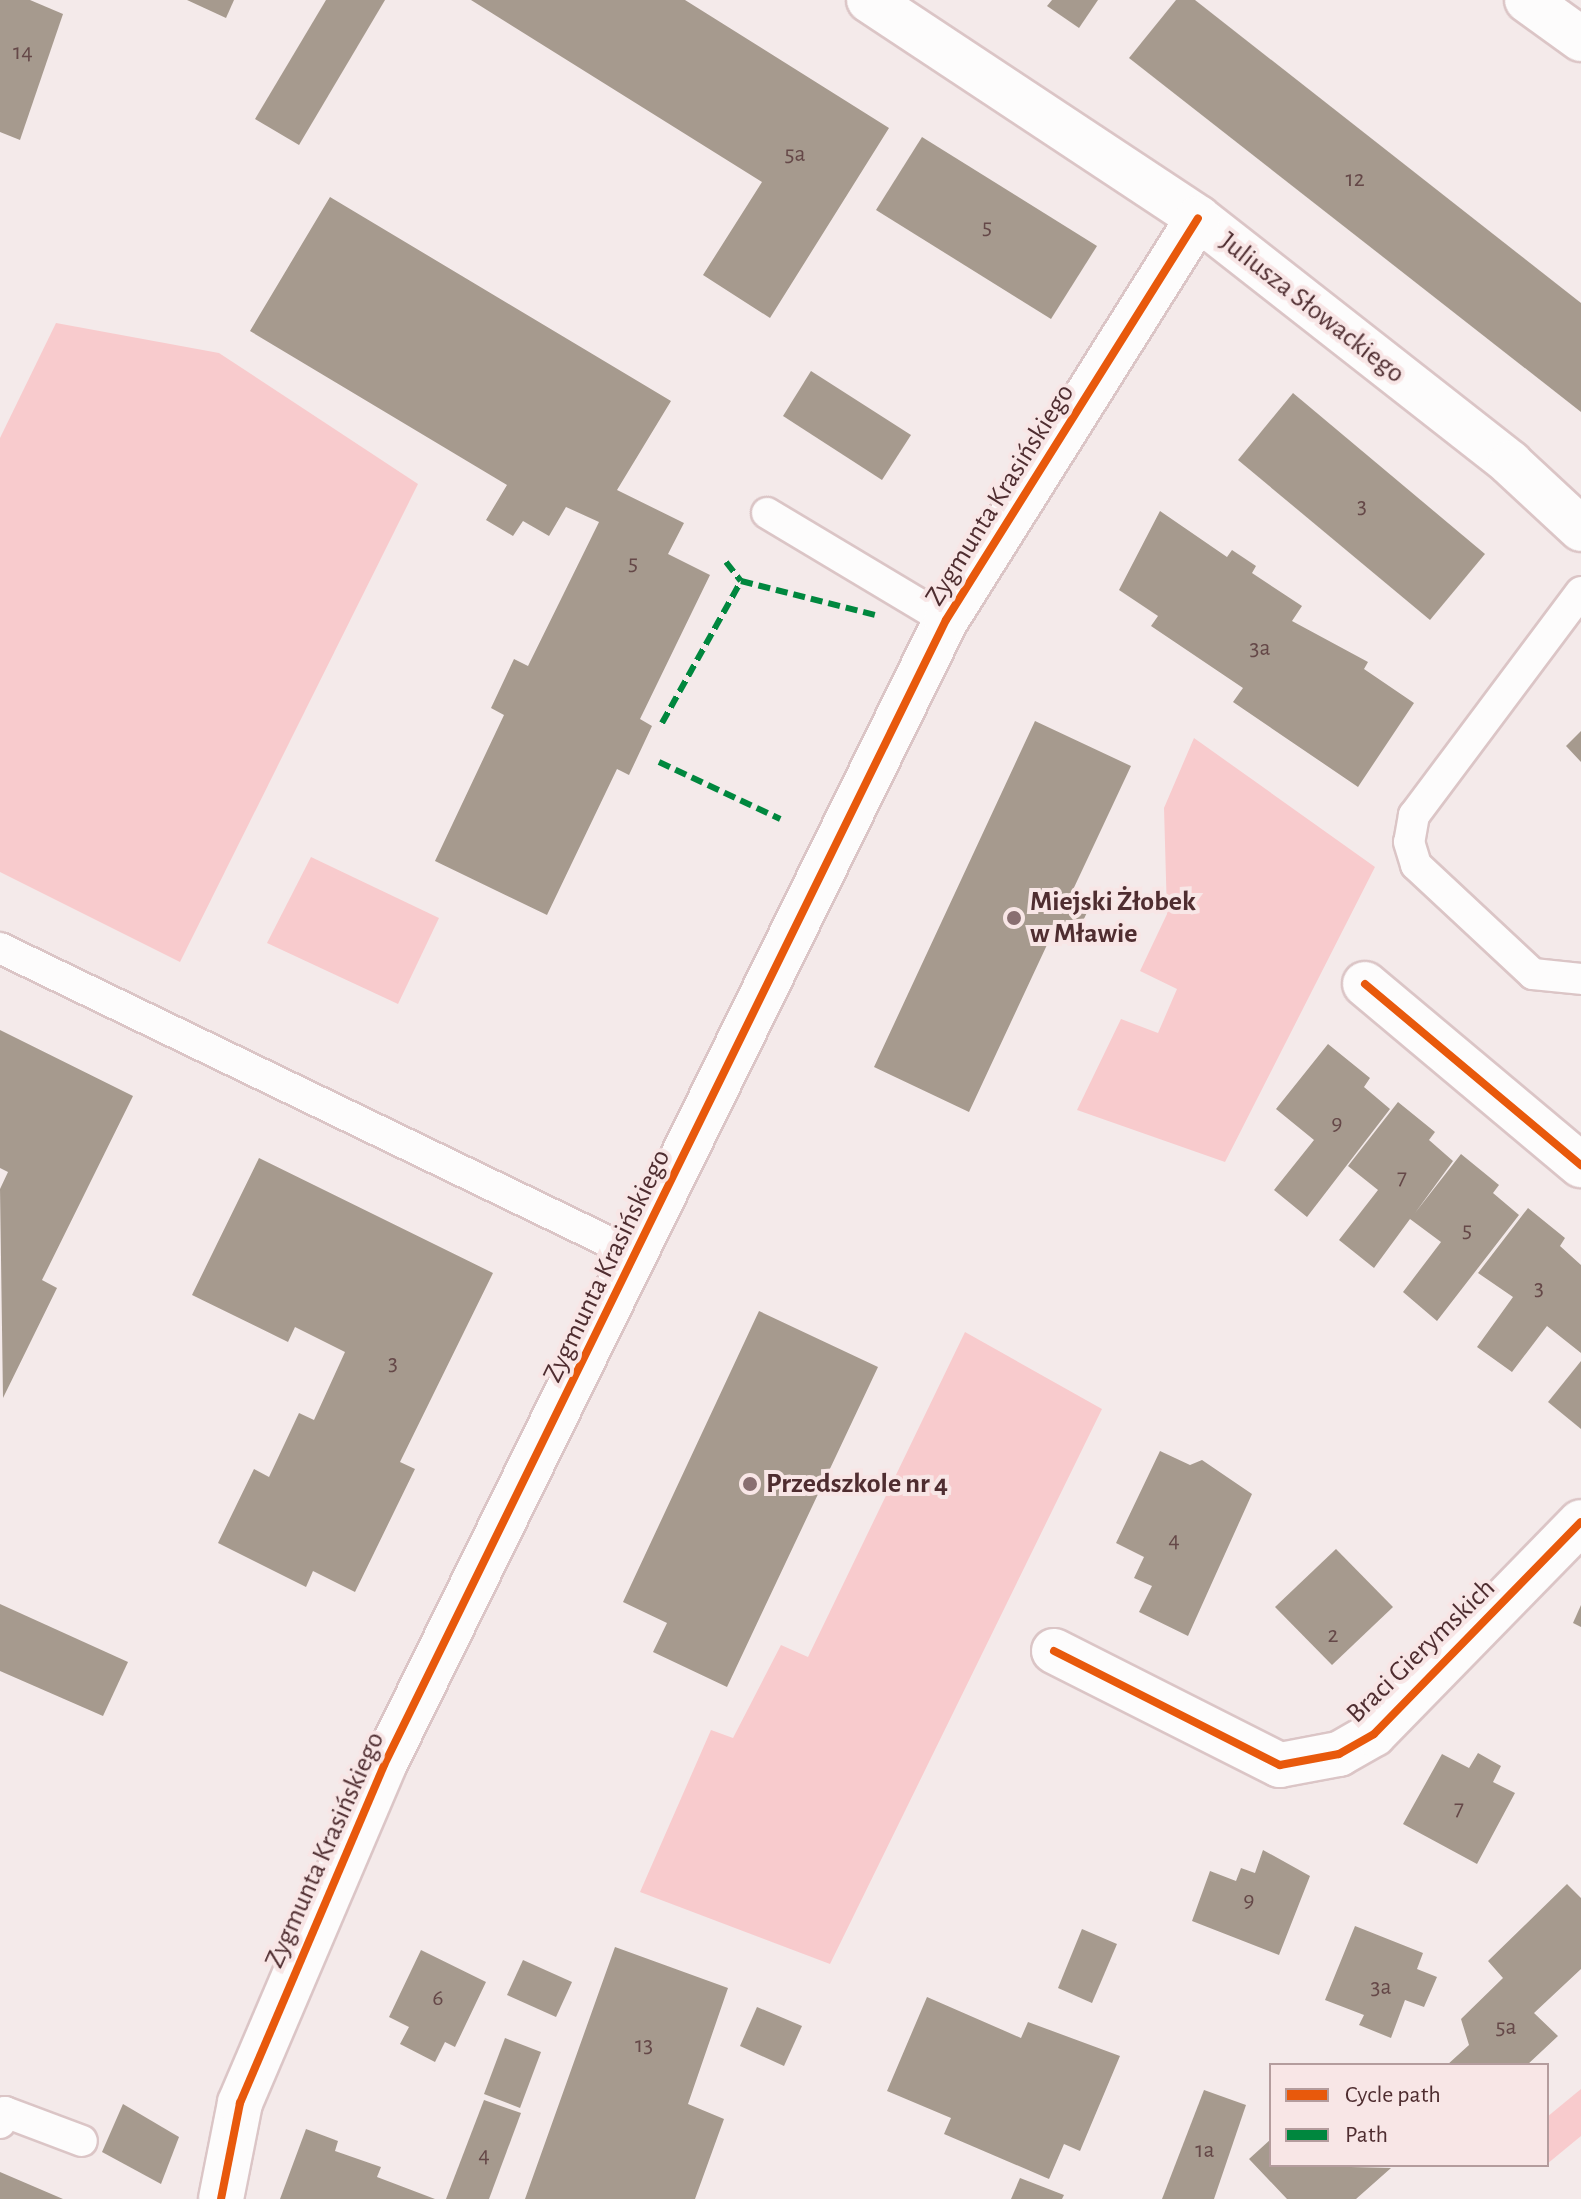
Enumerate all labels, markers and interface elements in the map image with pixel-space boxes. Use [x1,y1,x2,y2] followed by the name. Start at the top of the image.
[13,39,33,67] house number: 14
[784,141,806,169] house number: 5a
[1345,166,1365,194] house number: 12
[982,214,992,242] house number: 5
[1213,225,1411,391] street label: Juliusza Słowackiego
[918,378,1082,612] street label: Zygmunta Krasińskiego
[1357,493,1367,521] house number: 3
[628,550,638,578] house number: 5
[1250,635,1270,663] house number: 3a
[1030,885,1196,951] place label: Miejski Żłobek w Mławie
[1005,909,1023,927] marker: Miejski Żłobek w Mławie
[1331,1110,1343,1138] house number: 9
[536,1144,678,1388] street label: Zygmunta Krasińskiego
[1397,1164,1407,1192] house number: 7
[1462,1217,1472,1245] house number: 5
[1534,1275,1544,1303] house number: 3
[388,1350,398,1378] house number: 3
[766,1467,948,1501] place label: Przedszkole nr 4
[741,1475,759,1493] marker: Przedszkole nr 4
[1168,1527,1180,1555] house number: 4
[1340,1572,1502,1730] street label: Braci Gierymskich
[1328,1622,1338,1650] house number: 2
[258,1727,392,1973] street label: Zygmunta Krasińskiego
[1454,1795,1464,1823] house number: 7
[1243,1887,1255,1915] house number: 9
[1371,1974,1391,2002] house number: 3a
[432,1985,444,2013] house number: 6
[1495,2014,1517,2042] house number: 5a
[635,2032,653,2060] house number: 13
[1269,2063,1549,2167] legend
[1345,2083,1441,2107] text: Cycle path
[1345,2123,1388,2147] text: Path
[1195,2137,1215,2165] house number: 1a
[478,2142,490,2170] house number: 4

